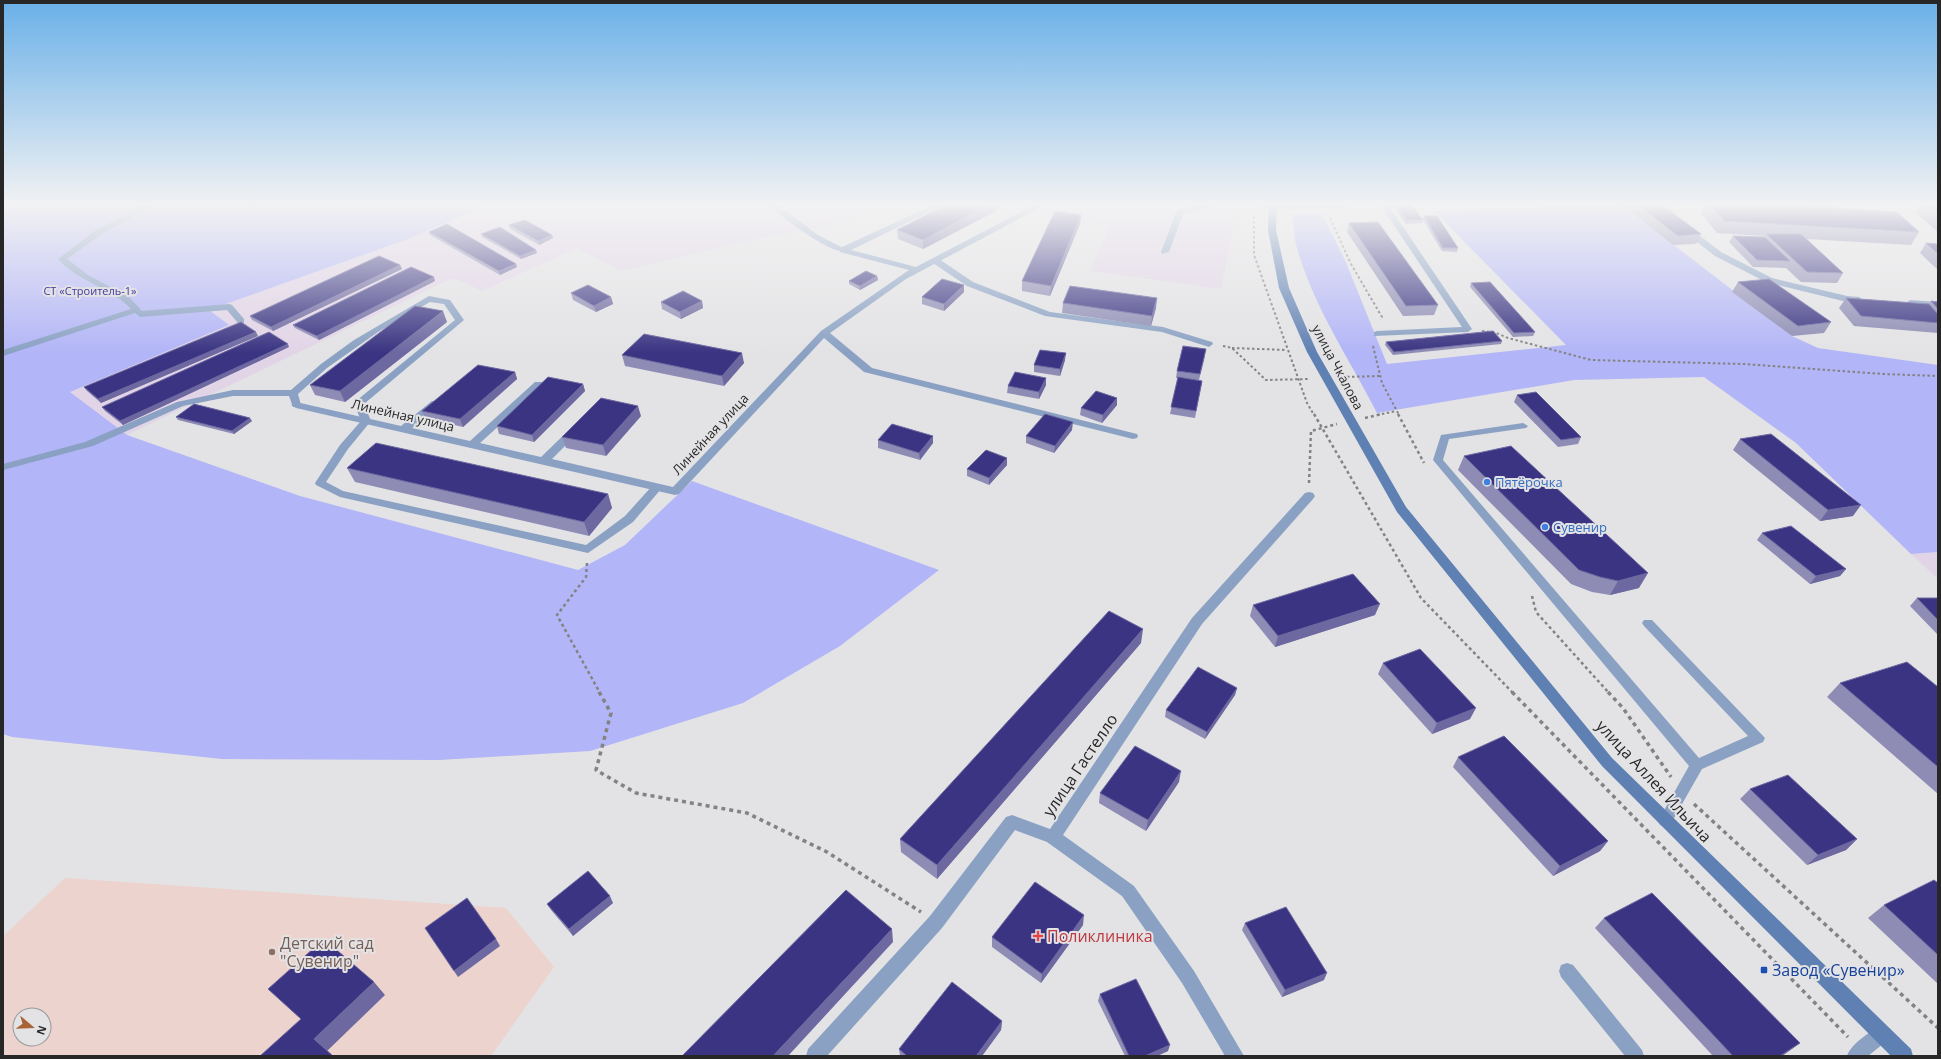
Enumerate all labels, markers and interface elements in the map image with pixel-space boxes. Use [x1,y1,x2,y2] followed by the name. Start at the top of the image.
[43,283,137,298] park label: СТ «Строитель-1»
[1308,321,1368,413] street label: улица Чкалова
[668,390,752,478] street label: Линейная улица
[350,394,456,436] street label: Линейная улица
[1495,473,1563,491] place label: Пятёрочка
[1482,477,1492,487] marker: Пятёрочка
[1553,518,1607,536] place label: Сувенир
[1540,522,1550,532] marker: Сувенир
[1037,709,1123,821] street label: улица Гастелло
[1591,715,1717,847] street label: улица Аллея Ильича
[1047,925,1153,947] place label: Поликлиника
[1032,930,1044,942] marker: Поликлиника
[280,932,374,972] place label: Детский сад "Сувенир"
[267,947,277,957] marker: Детский сад "Сувенир"
[1772,959,1905,981] place label: Завод «Сувенир»
[1759,965,1769,975] marker: Завод «Сувенир»
[12,1007,52,1047] north arrow
[33,1024,50,1037] text: N

